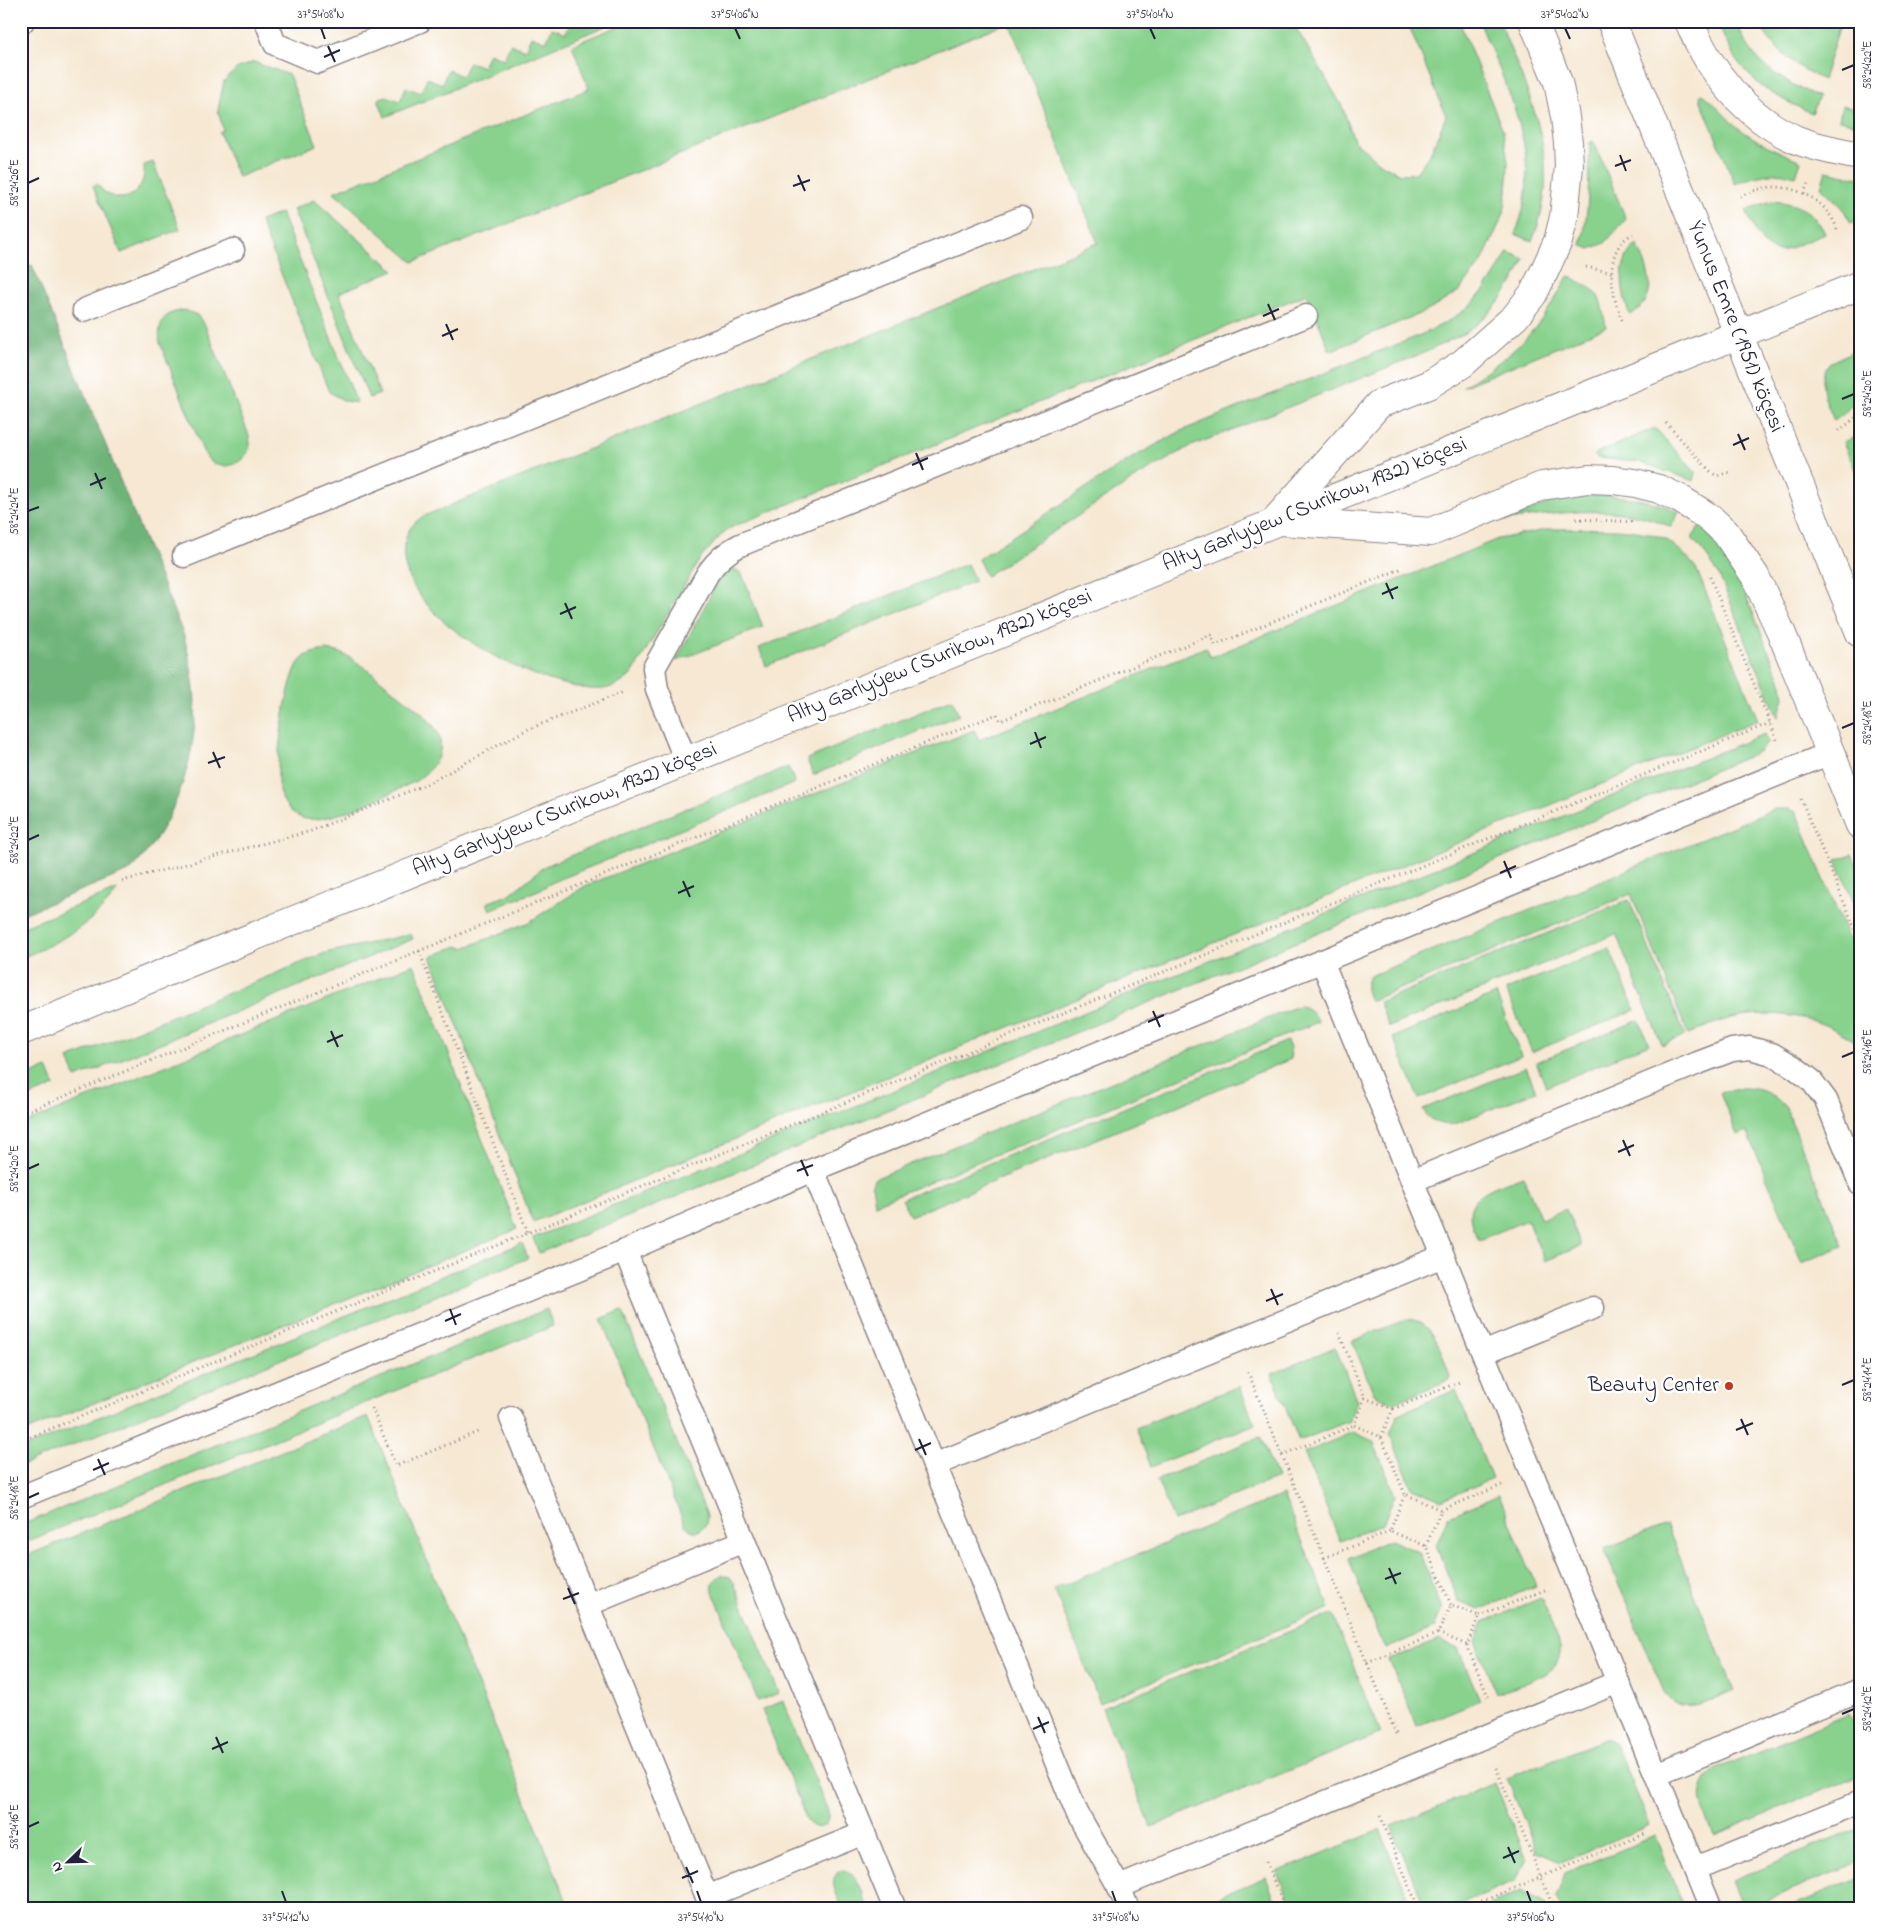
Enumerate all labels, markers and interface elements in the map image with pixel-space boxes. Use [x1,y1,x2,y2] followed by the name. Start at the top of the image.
[298,6,344,24] text: 37°54'08"N
[711,6,759,24] text: 37°54'06"N
[1126,6,1174,24] text: 37°54'04"N
[1541,6,1589,24] text: 37°54'02"N
[1859,41,1877,89] text: 58°24'22"E
[6,159,24,207] text: 58°24'26"E
[1678,216,1792,438] street label: Ýunus Emre (1951) köçesi
[1859,370,1877,418] text: 58°24'20"E
[1158,429,1472,582] street label: Alty Garlyýew (Surikow, 1932) köçesi
[6,487,24,535] text: 58°24'24"E
[783,581,1097,734] street label: Alty Garlyýew (Surikow, 1932) köçesi
[1859,700,1877,746] text: 58°24'18"E
[408,734,722,887] street label: Alty Garlyýew (Surikow, 1932) köçesi
[6,816,24,864] text: 58°24'22"E
[1859,1029,1877,1075] text: 58°24'16"E
[6,1145,24,1193] text: 58°24'20"E
[1859,1357,1877,1403] text: 58°24'14"E
[1587,1370,1719,1403] place label: Beauty Center
[1723,1380,1735,1392] marker: Beauty Center
[6,1475,24,1521] text: 58°24'18"E
[1859,1686,1877,1732] text: 58°24'12"E
[6,1804,24,1850] text: 58°24'16"E
[42,1838,92,1888] north arrow
[46,1858,69,1875] text: N
[263,1909,309,1927] text: 37°54'12"N
[678,1909,724,1927] text: 37°54'10"N
[1093,1909,1139,1927] text: 37°54'08"N
[1507,1909,1555,1927] text: 37°54'06"N

